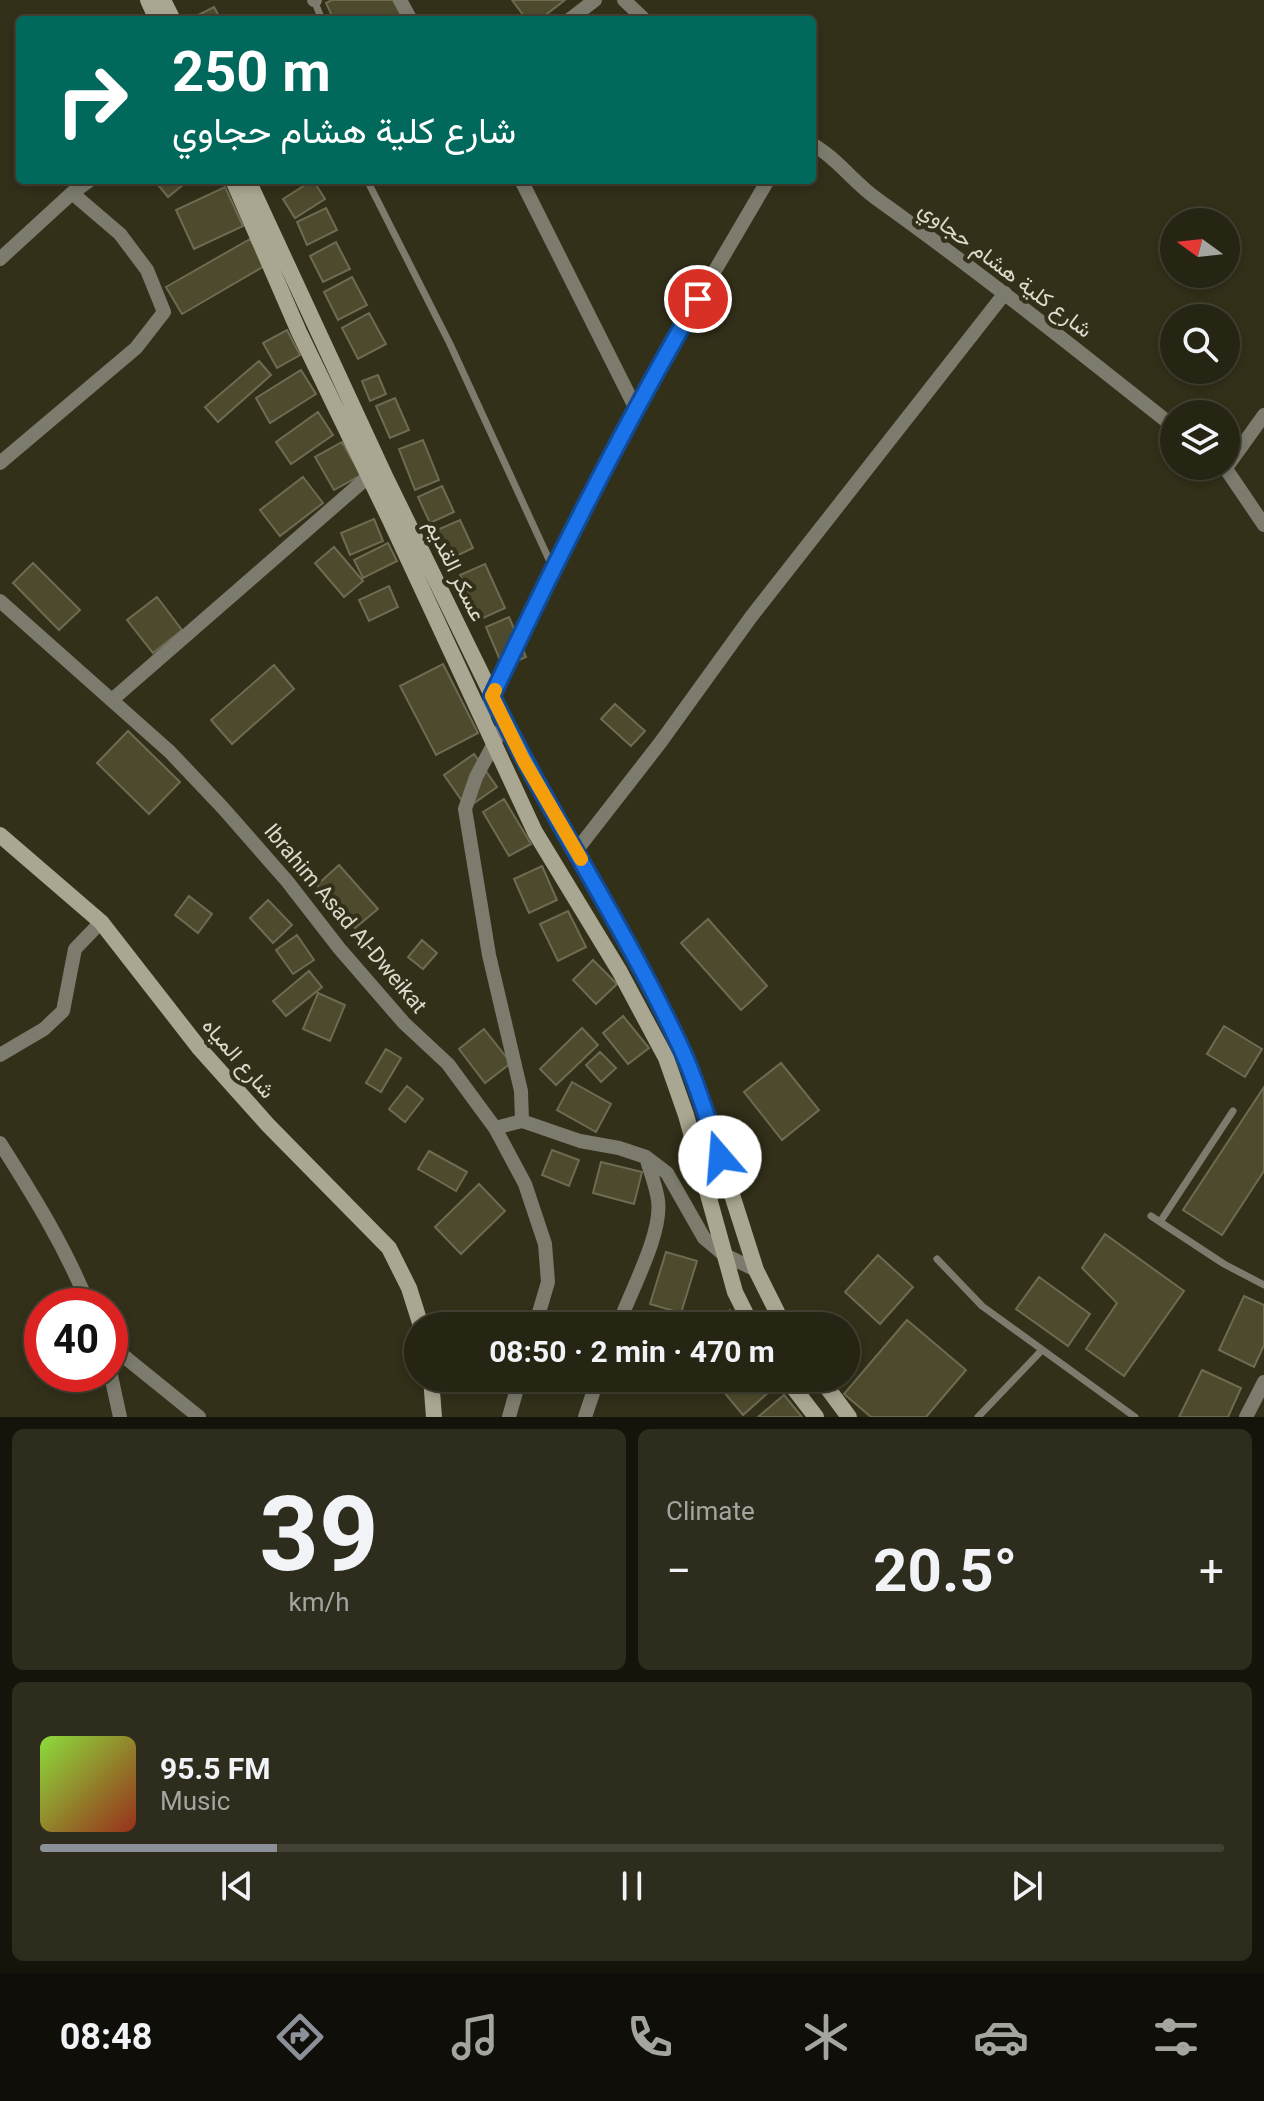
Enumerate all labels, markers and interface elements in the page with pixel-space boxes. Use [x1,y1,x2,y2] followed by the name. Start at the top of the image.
[172,39,331,105] text: 250 m
[40,48,144,152] icon: right
[172,110,516,152] text: شارع كلية هشام حجاوي
[911,196,1097,347] street label: شارع كلية هشام حجاوي
[1160,208,1240,288] north arrow
[1160,208,1240,480] map controls
[664,265,732,333] pin
[676,277,720,321] icon: arrive
[1160,304,1240,384] button: search
[1160,400,1240,480] button: layers
[418,515,491,626] street label: عسكر القديم
[259,819,432,1018] street label: Ibrahim Asad Al-Dweikat
[196,1013,280,1105] street label: شارع المياه
[678,1115,762,1199] position arrow
[24,1288,128,1392] speed limit sign: 40
[489,1334,775,1369] text: 08:50 · 2 min · 470 m
[259,1474,379,1595] text: 39
[666,1496,755,1526] text: Climate
[873,1535,1017,1606] text: 20.5°
[666,1545,691,1597] text: −
[1199,1545,1224,1597] text: +
[288,1587,350,1617] text: km/h
[160,1751,271,1786] text: 95.5 FM
[160,1786,230,1816] text: Music
[215,1864,259,1908] icon: previous
[610,1864,654,1908] icon: pause
[1005,1864,1049,1908] icon: next
[272,2009,328,2065] icon: directions
[447,2009,503,2065] icon: music
[622,2009,678,2065] icon: phone
[798,2009,854,2065] icon: climate
[973,2009,1029,2065] icon: car
[1148,2009,1204,2065] icon: filters
[60,2016,152,2058] text: 08:48

